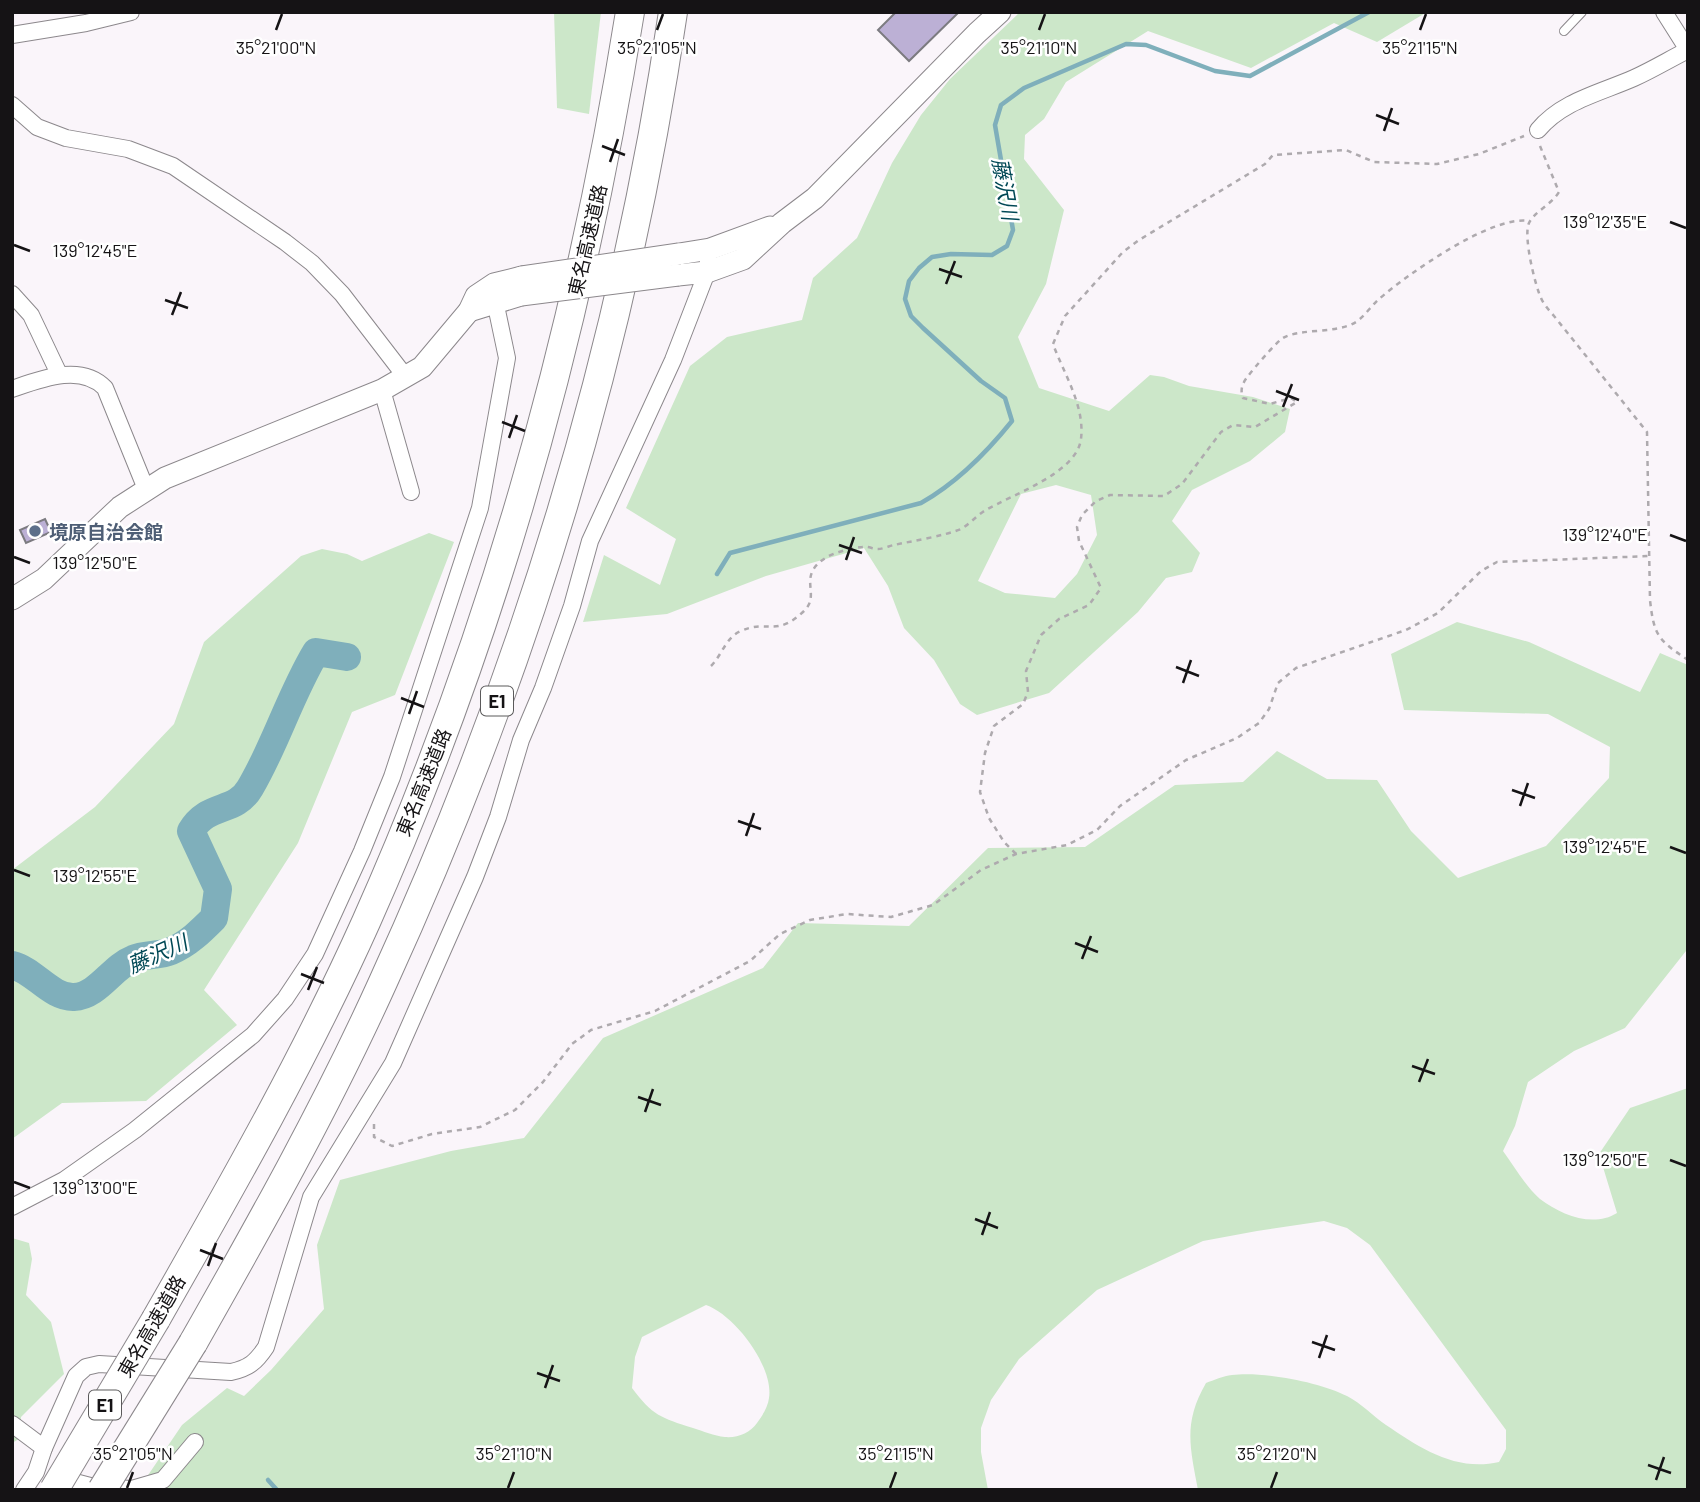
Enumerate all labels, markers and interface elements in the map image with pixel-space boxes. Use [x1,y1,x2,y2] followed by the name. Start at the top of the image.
[236,36,316,58] text: 35°21'00"N
[617,36,697,58] text: 35°21'05"N
[1001,36,1077,58] text: 35°21'10"N
[1382,36,1458,58] text: 35°21'15"N
[988,156,1024,224] water label: 藤沢川
[563,182,611,298] street label: 東名高速道路
[1563,210,1647,232] text: 139°12'35"E
[53,239,137,261] text: 139°12'45"E
[49,520,163,543] place label: 境原自治会館
[27,523,43,539] marker: 境原自治会館
[1562,523,1648,545] text: 139°12'40"E
[52,551,138,573] text: 139°12'50"E
[481,686,513,716] road number: E1
[391,725,455,839] street label: 東名高速道路
[1563,835,1647,857] text: 139°12'45"E
[53,864,137,886] text: 139°12'55"E
[123,928,193,977] water label: 藤沢川
[1562,1148,1648,1170] text: 139°12'50"E
[52,1176,138,1198] text: 139°13'00"E
[113,1271,189,1381] street label: 東名高速道路
[89,1390,121,1420] road number: E1
[93,1442,173,1464] text: 35°21'05"N
[476,1442,552,1464] text: 35°21'10"N
[858,1442,934,1464] text: 35°21'15"N
[1237,1442,1317,1464] text: 35°21'20"N

